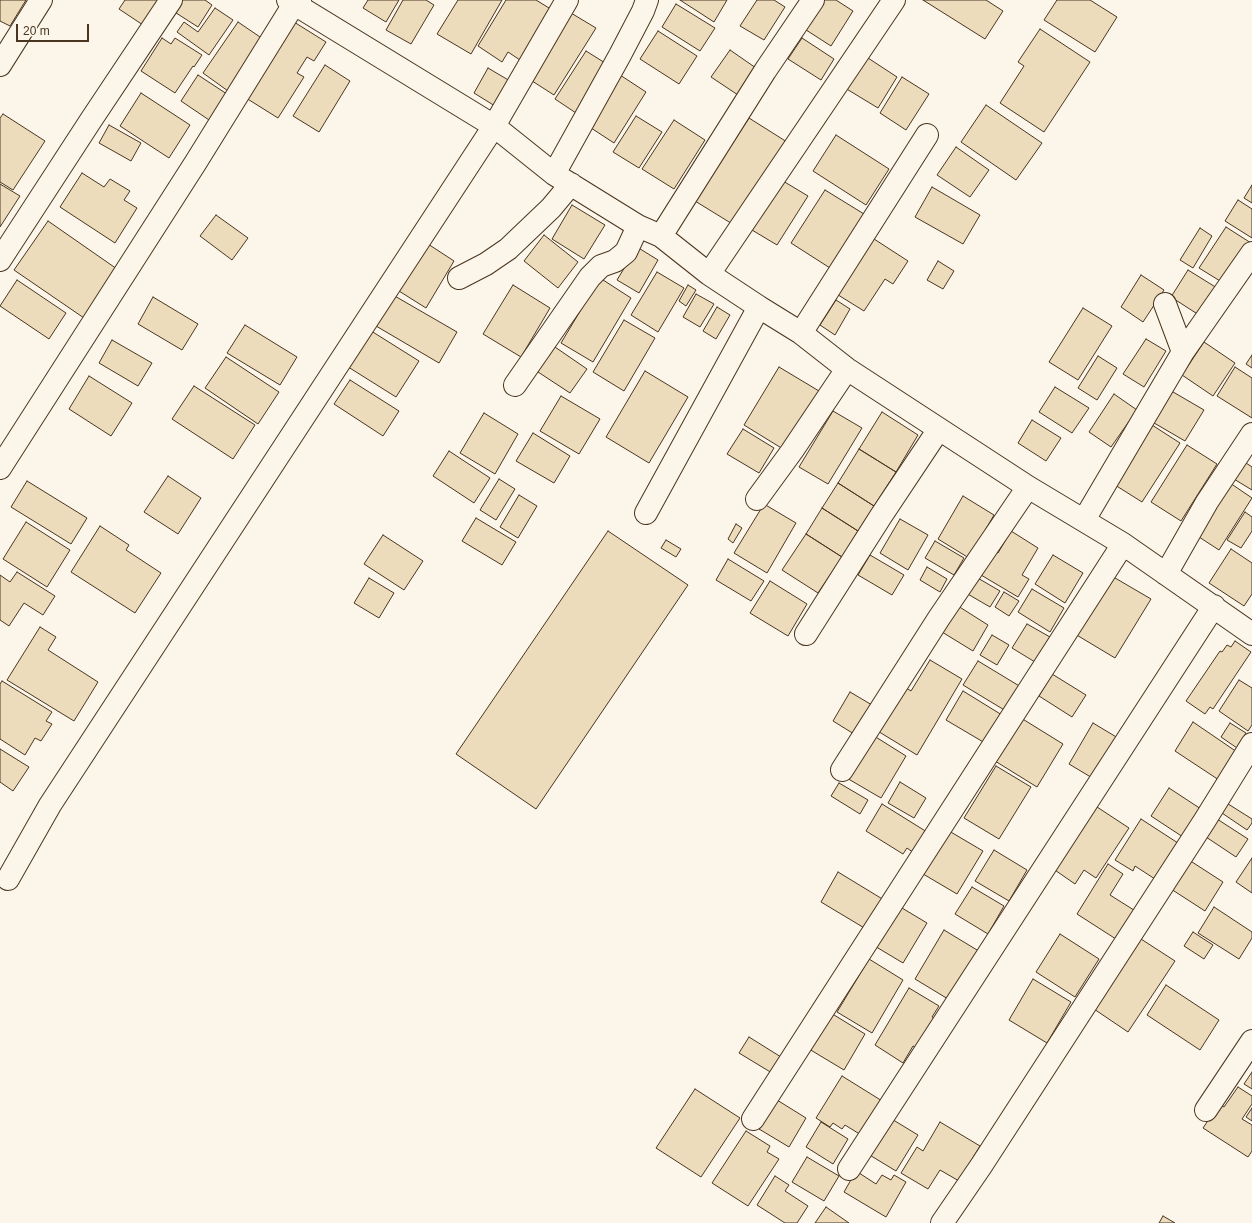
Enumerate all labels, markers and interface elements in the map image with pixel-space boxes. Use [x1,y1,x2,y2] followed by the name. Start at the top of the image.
[18,16,91,42] scale bar
[23,24,50,38] text: 20 m

